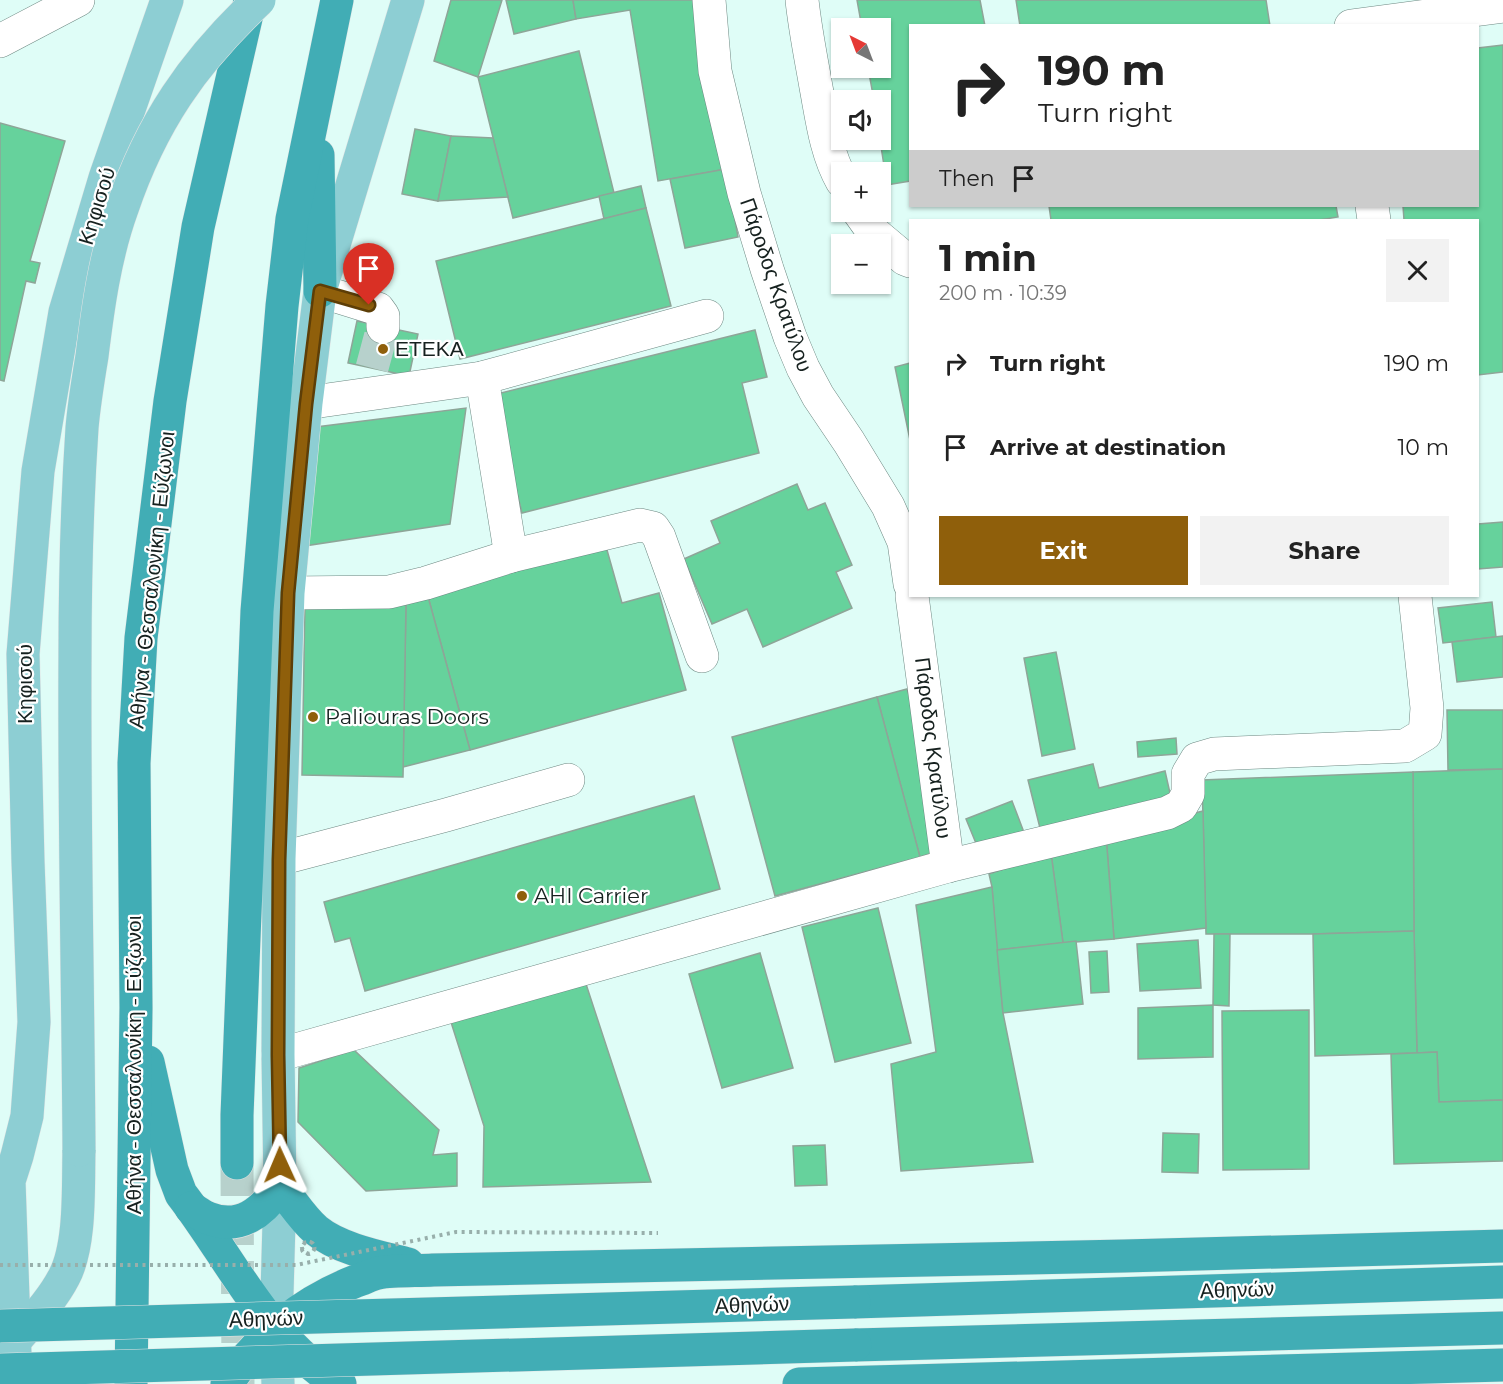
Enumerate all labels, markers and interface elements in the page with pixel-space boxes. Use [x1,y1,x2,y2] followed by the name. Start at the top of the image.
[831,18,891,78] north arrow
[831,18,891,294] map controls
[1038,44,1166,96] text: 190 m
[939,48,1017,126] icon: right
[831,90,891,150] button: sound
[1038,96,1173,129] text: Turn right
[831,162,891,222] button: +
[1007,162,1040,195] icon: arrive
[73,164,120,248] street label: Κηφισού
[939,165,995,192] text: Then
[735,195,818,375] street label: Πάροδος Κρατύλου
[831,234,891,294] button: −
[939,236,1037,280] text: 1 min
[1386,239,1449,302] button: close
[343,243,394,305] pin
[352,252,385,285] icon: arrive
[939,281,1067,305] text: 200 m · 10:39
[395,336,464,361] place label: ΕΤΕΚΑ
[376,342,390,356] marker: ΕΤΕΚΑ
[939,347,972,380] icon: right
[990,350,1105,377] text: Turn right
[1384,350,1449,377] text: 190 m
[123,430,180,730] street label: Αθήνα - Θεσσαλονίκη - Εύζωνοι
[939,431,972,464] icon: arrive
[990,434,1226,461] text: Arrive at destination
[1397,434,1449,461] text: 10 m
[939,516,1188,585] button: Exit
[1200,516,1449,585] button: Share
[12,644,37,724] street label: Κηφισού
[910,656,957,840] street label: Πάροδος Κρατύλου
[325,704,489,729] place label: Paliouras Doors
[306,710,320,724] marker: Paliouras Doors
[534,883,648,908] place label: AHI Carrier
[515,889,529,903] marker: AHI Carrier
[121,915,146,1214] street label: Αθήνα - Θεσσαλονίκη - Εύζωνοι
[248,1133,312,1197] position arrow
[1199,1276,1275,1303] street label: Αθηνών
[714,1291,790,1318] street label: Αθηνών
[228,1305,304,1332] street label: Αθηνών

